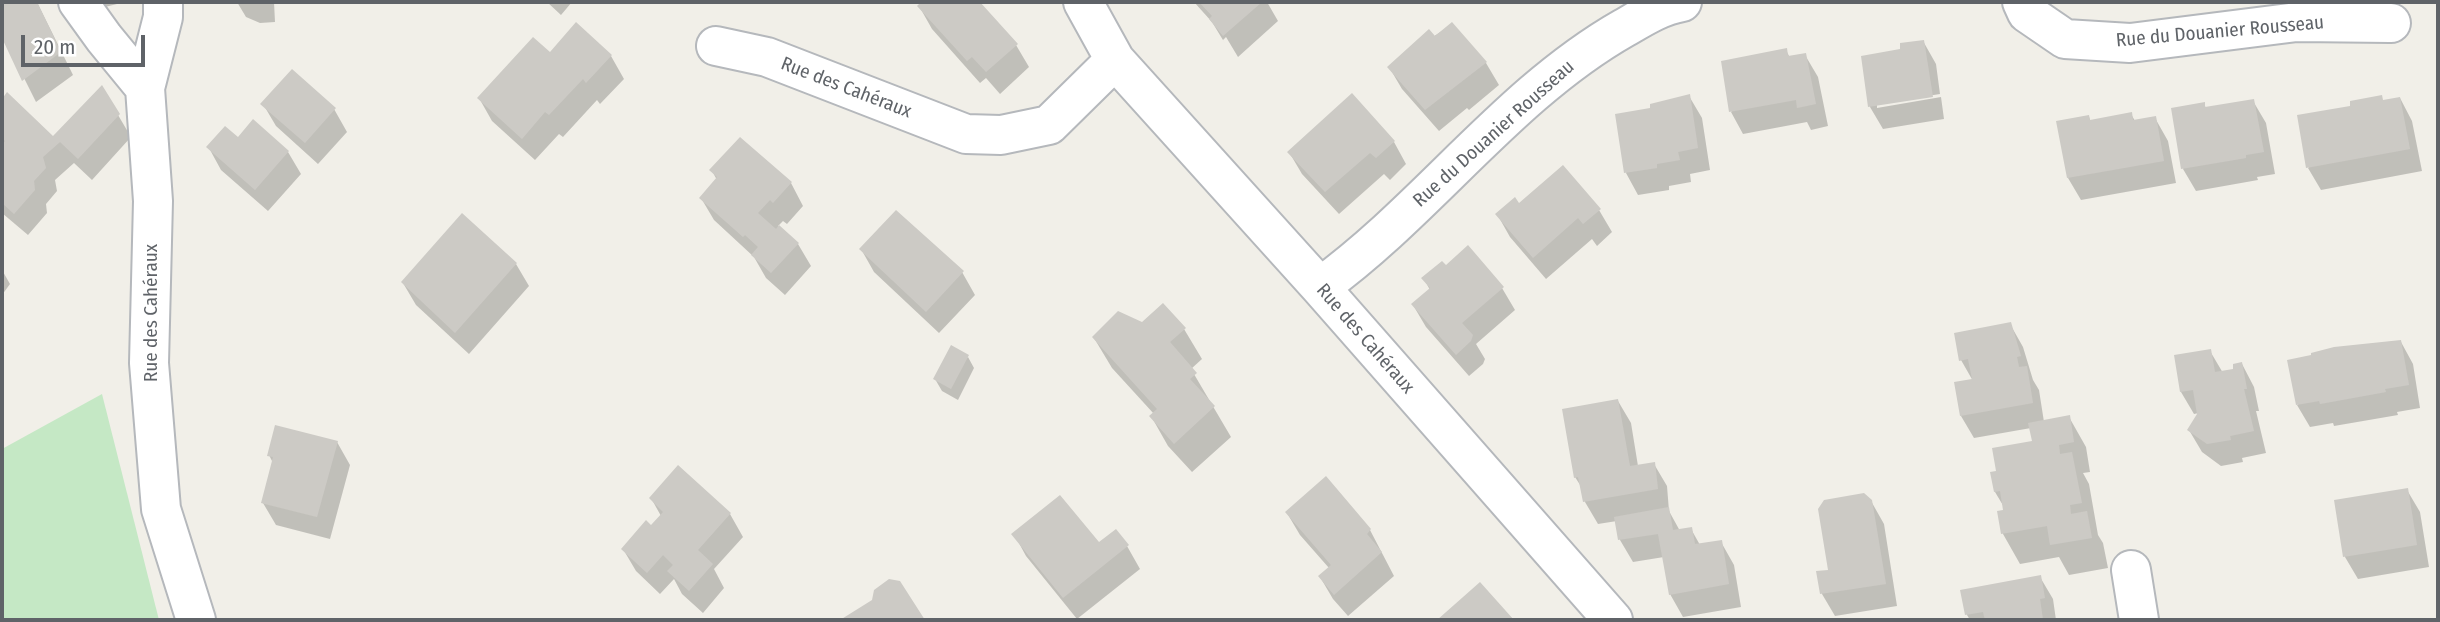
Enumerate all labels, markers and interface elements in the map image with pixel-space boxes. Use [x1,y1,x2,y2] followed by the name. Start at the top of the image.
[2115,12,2325,52] street label: Rue du Douanier Rousseau
[24,21,149,65] scale bar
[34,34,75,60] text: 20 m
[777,53,915,123] street label: Rue des Cahéraux
[1409,56,1579,212] street label: Rue du Douanier Rousseau
[141,244,163,382] street label: Rue des Cahéraux
[1311,279,1419,399] street label: Rue des Cahéraux

